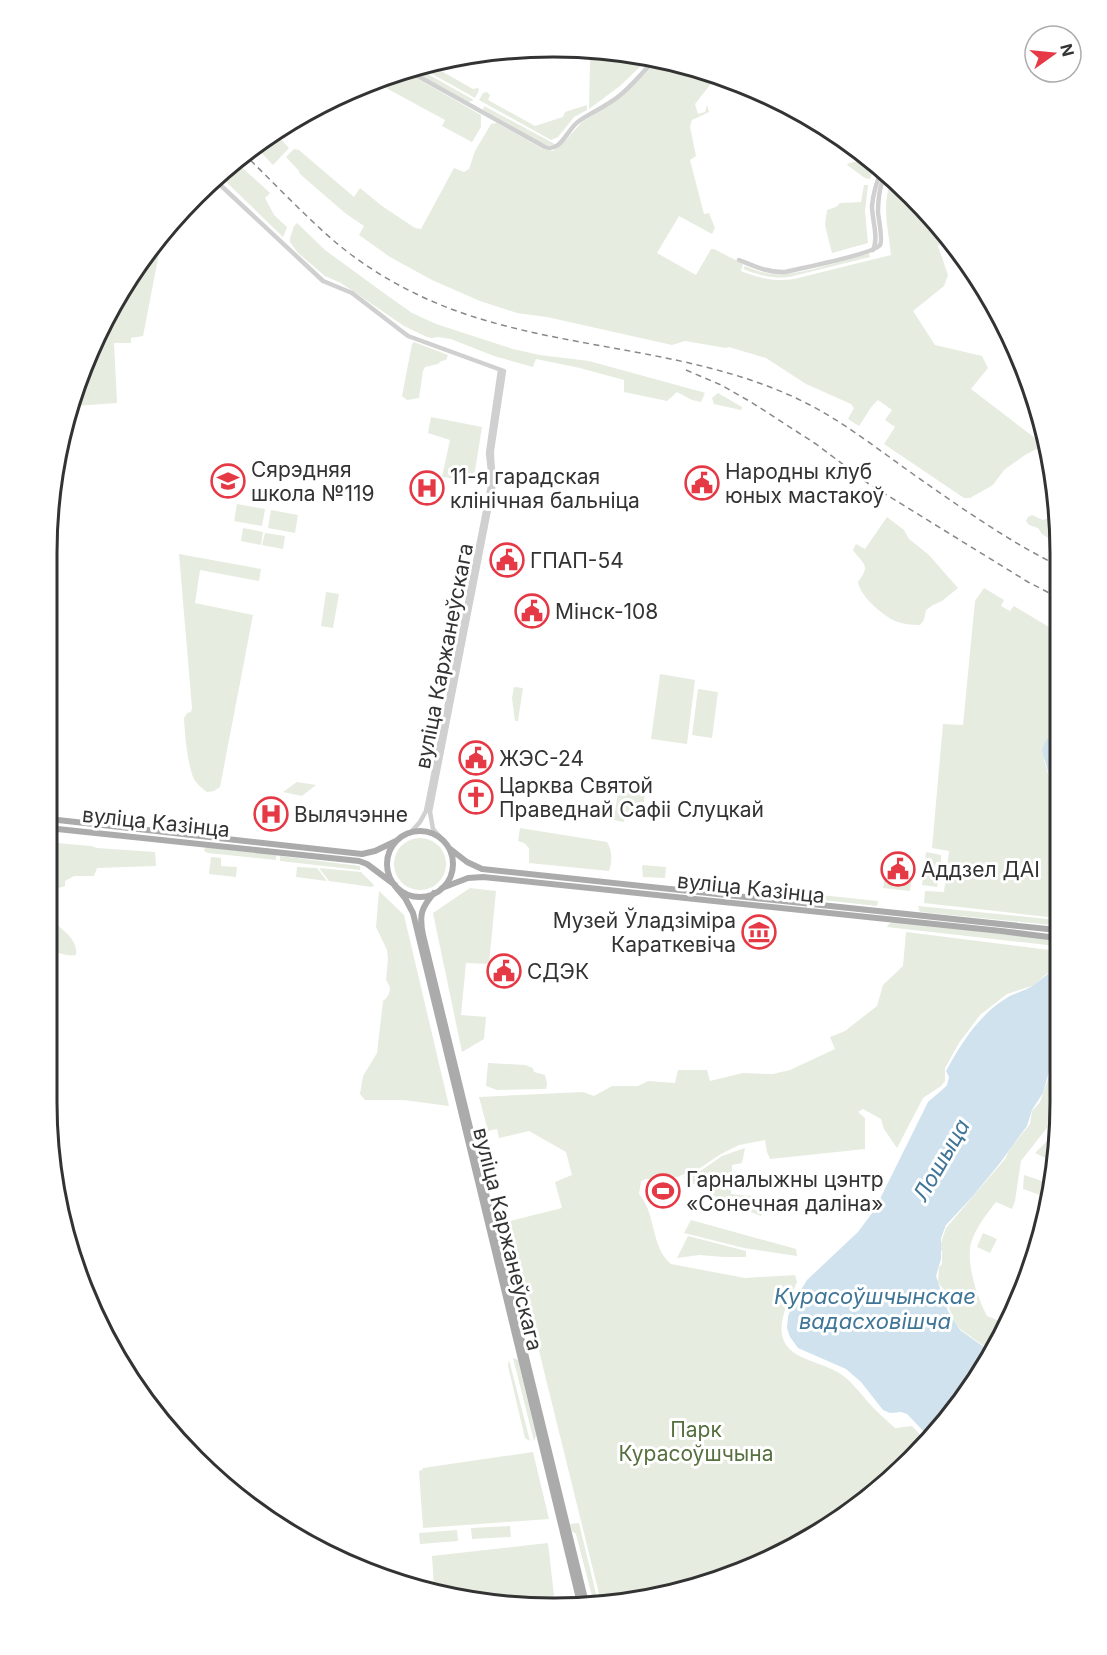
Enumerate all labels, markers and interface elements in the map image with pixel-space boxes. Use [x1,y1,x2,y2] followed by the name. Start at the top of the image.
[1023,24,1083,84] north arrow
[1056,42,1079,59] text: N
[251,457,375,506] place label: Сярэдняя школа №119
[725,459,885,508] place label: Народны клуб юных мастакоў
[210,463,246,499] school or university icon: Сярэдняя школа №119
[450,464,640,513] place label: 11-я гарадская клінічная бальніца
[684,465,720,501] public building icon: Народны клуб юных мастакоў
[409,470,445,506] hospital icon: 11-я гарадская клінічная бальніца
[410,541,478,771] street label: вуліца Каржанеўскага
[489,542,525,578] public building icon: ГПАП-54
[530,548,624,573] place label: ГПАП-54
[514,593,550,629] public building icon: Мінск-108
[555,599,658,624] place label: Мінск-108
[458,740,494,776] public building icon: ЖЭС-24
[499,746,584,771] place label: ЖЭС-24
[499,773,764,822] place label: Царква Святой Праведнай Сафіі Слуцкай
[458,779,494,815] church icon: Царква Святой Праведнай Сафіі Слуцкай
[253,796,289,832] hospital icon: Вылячэнне
[81,802,231,842] street label: вуліца Казінца
[294,802,408,827] place label: Вылячэнне
[880,851,916,887] public building icon: Аддзел ДАІ
[921,857,1040,882] place label: Аддзел ДАІ
[676,868,826,908] street label: вуліца Казінца
[553,907,736,957] place label: Музей Ўладзіміра Караткевіча
[741,914,777,950] museum icon: Музей Ўладзіміра Караткевіча
[486,953,522,989] public building icon: СДЭК
[527,959,589,984] place label: СДЭК
[907,1114,975,1206] water label: Лошыца
[468,1125,548,1353] street label: вуліца Каржанеўскага
[686,1167,884,1216] place label: Гарналыжны цэнтр «Сонечная даліна»
[645,1173,681,1209] sports icon: Гарналыжны цэнтр «Сонечная даліна»
[774,1283,976,1334] water label: Курасоўшчынскае вадасховішча
[619,1417,774,1466] park label: Парк Курасоўшчына

